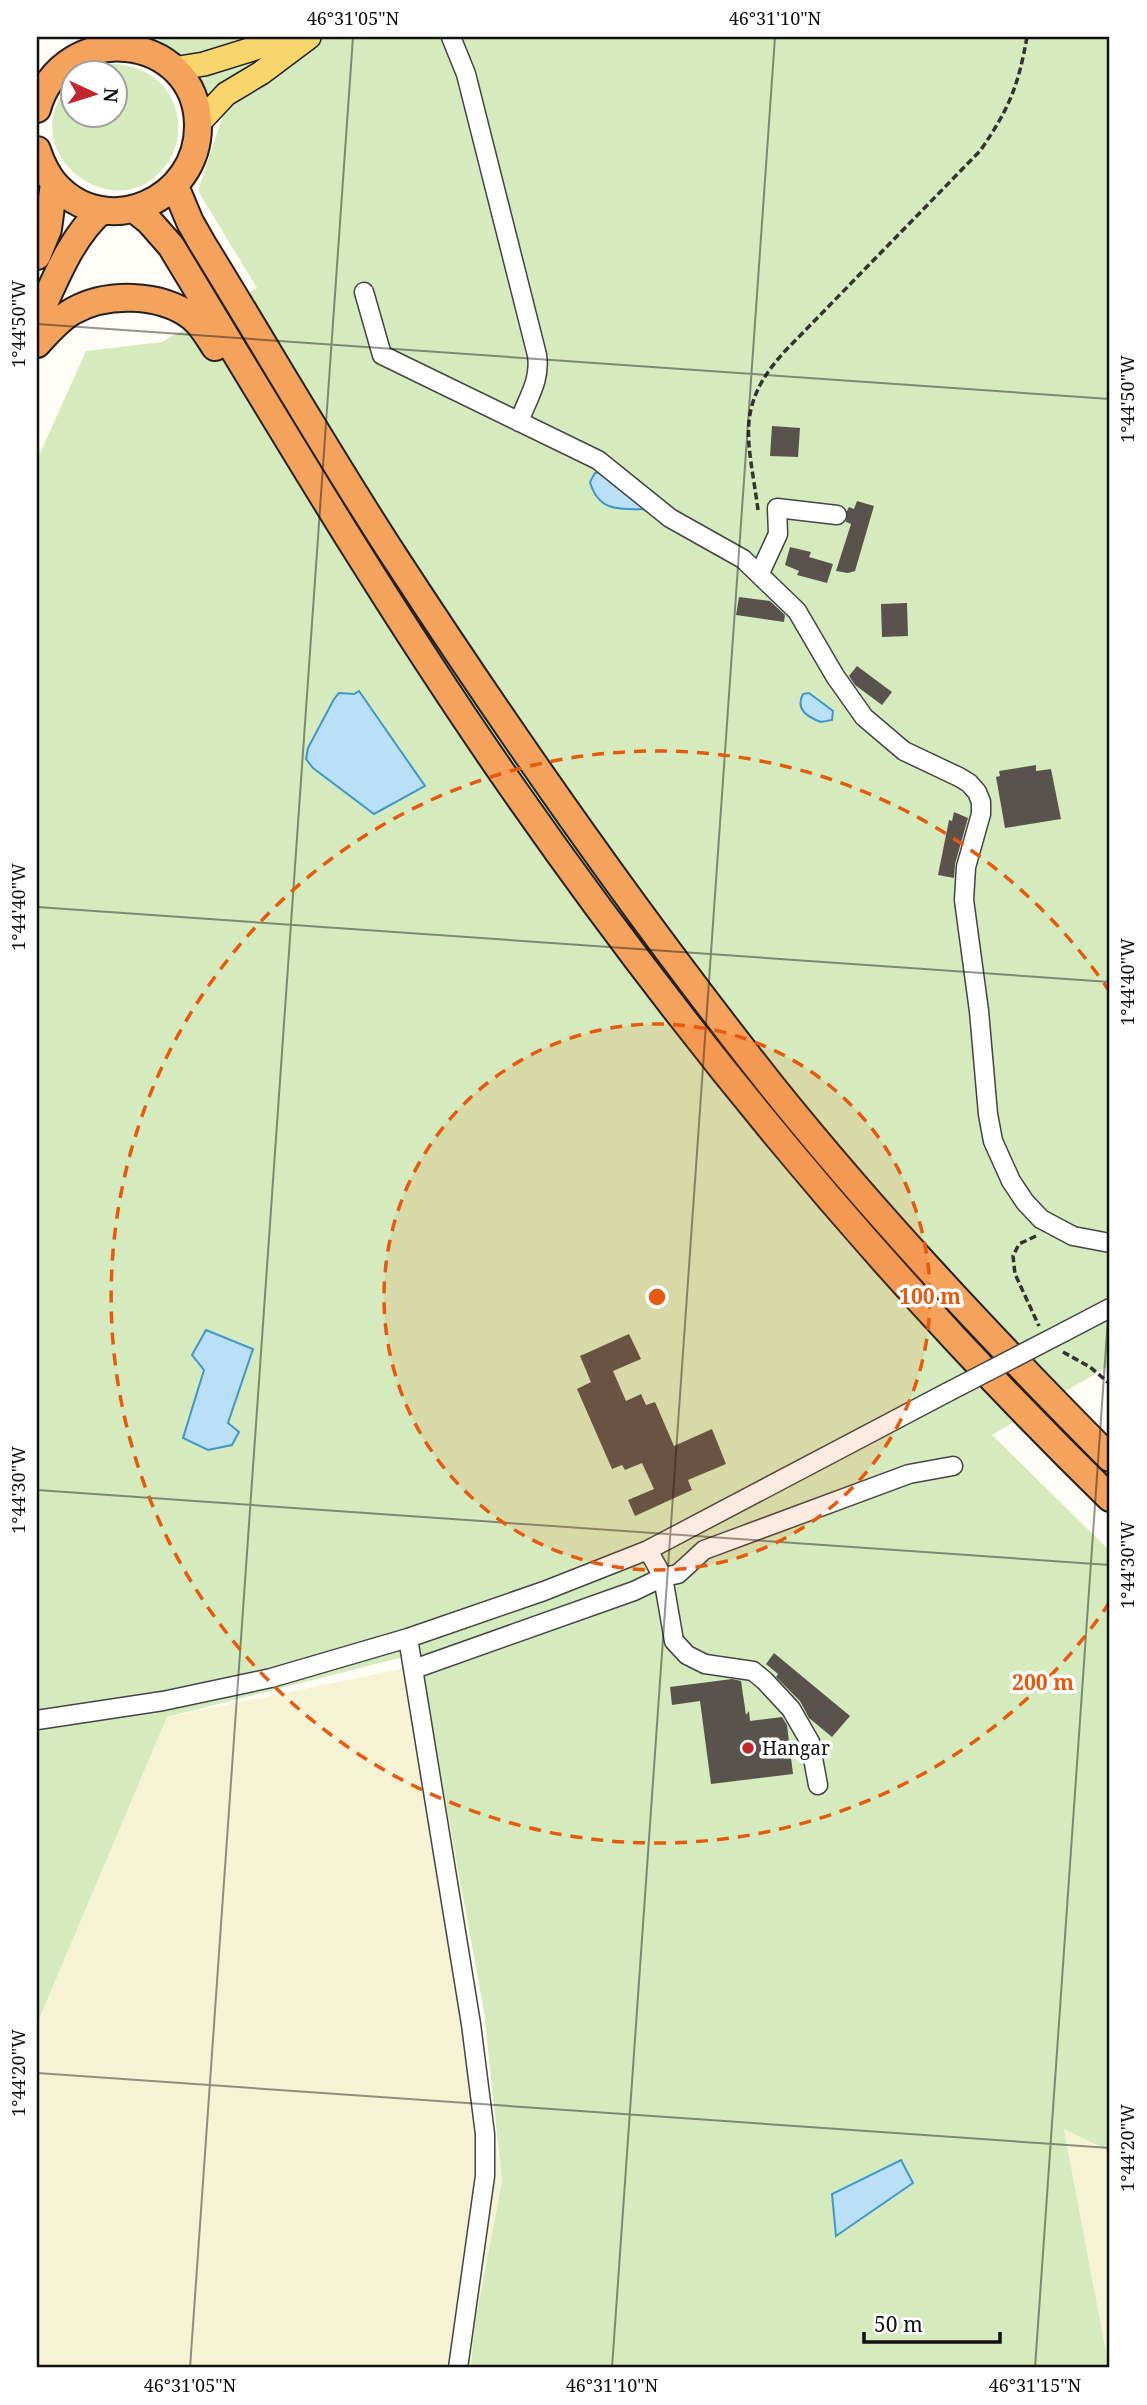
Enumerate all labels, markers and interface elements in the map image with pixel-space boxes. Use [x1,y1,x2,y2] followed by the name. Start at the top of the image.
[307,6,400,30] text: 46°31'05"N
[729,6,822,30] text: 46°31'10"N
[60,60,130,130] north arrow
[97,87,124,104] text: N
[6,280,30,368] text: 1°44'50"W
[1115,355,1139,443] text: 1°44'50"W
[6,863,30,951] text: 1°44'40"W
[1115,938,1139,1026] text: 1°44'40"W
[899,1282,961,1310] text: 100 m
[645,1285,669,1309] centre of rings
[6,1446,30,1534] text: 1°44'30"W
[1115,1521,1139,1609] text: 1°44'30"W
[1012,1668,1074,1696] text: 200 m
[762,1735,830,1761] place label: Hangar
[740,1740,756,1756] marker: Hangar
[6,2029,30,2117] text: 1°44'20"W
[1115,2104,1139,2192] text: 1°44'20"W
[864,2300,1000,2344] scale bar
[874,2310,923,2338] text: 50 m
[144,2373,237,2397] text: 46°31'05"N
[566,2373,659,2397] text: 46°31'10"N
[989,2373,1082,2397] text: 46°31'15"N

